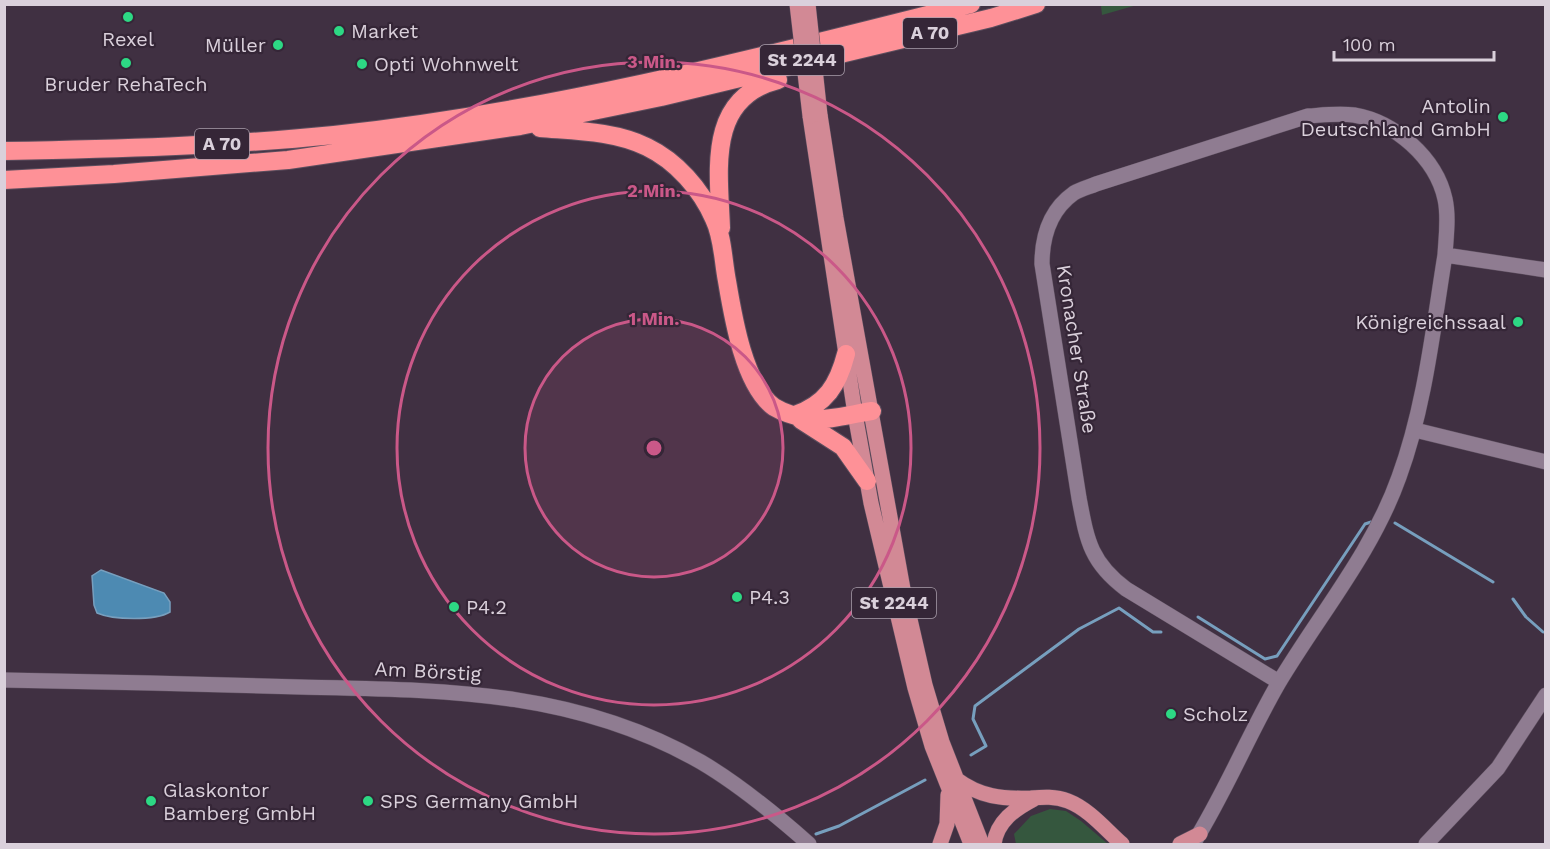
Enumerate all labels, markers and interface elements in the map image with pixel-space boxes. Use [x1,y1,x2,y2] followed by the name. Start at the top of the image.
[121,10,135,24] marker: Rexel
[903,18,957,48] road number: A 70
[351,19,419,43] place label: Market
[332,24,346,38] marker: Market
[1334,24,1494,62] scale bar
[102,27,154,51] place label: Rexel
[205,33,266,57] place label: Müller
[1343,34,1396,55] text: 100 m
[271,38,285,52] marker: Müller
[760,45,844,75] road number: St 2244
[627,51,681,72] text: 3 Min.
[374,52,519,76] place label: Opti Wohnwelt
[119,56,133,70] marker: Bruder RehaTech
[355,57,369,71] marker: Opti Wohnwelt
[44,72,208,96] place label: Bruder RehaTech
[1300,94,1491,141] place label: Antolin Deutschland GmbH
[1496,110,1510,124] marker: Antolin Deutschland GmbH
[195,129,249,159] road number: A 70
[627,180,681,201] text: 2 Min.
[1052,263,1102,435] street label: Kronacher Straße
[629,308,679,329] text: 1 Min.
[1355,310,1506,334] place label: Königreichssaal
[1511,315,1525,329] marker: Königreichssaal
[644,438,664,458] centre of rings
[749,585,790,609] place label: P4.3
[852,588,936,618] road number: St 2244
[730,590,744,604] marker: P4.3
[466,595,507,619] place label: P4.2
[447,600,461,614] marker: P4.2
[374,656,482,686] street label: Am Börstig
[1183,702,1248,726] place label: Scholz
[1164,707,1178,721] marker: Scholz
[163,778,316,825] place label: Glaskontor Bamberg GmbH
[380,789,579,813] place label: SPS Germany GmbH
[144,794,158,808] marker: Glaskontor Bamberg GmbH
[361,794,375,808] marker: SPS Germany GmbH

